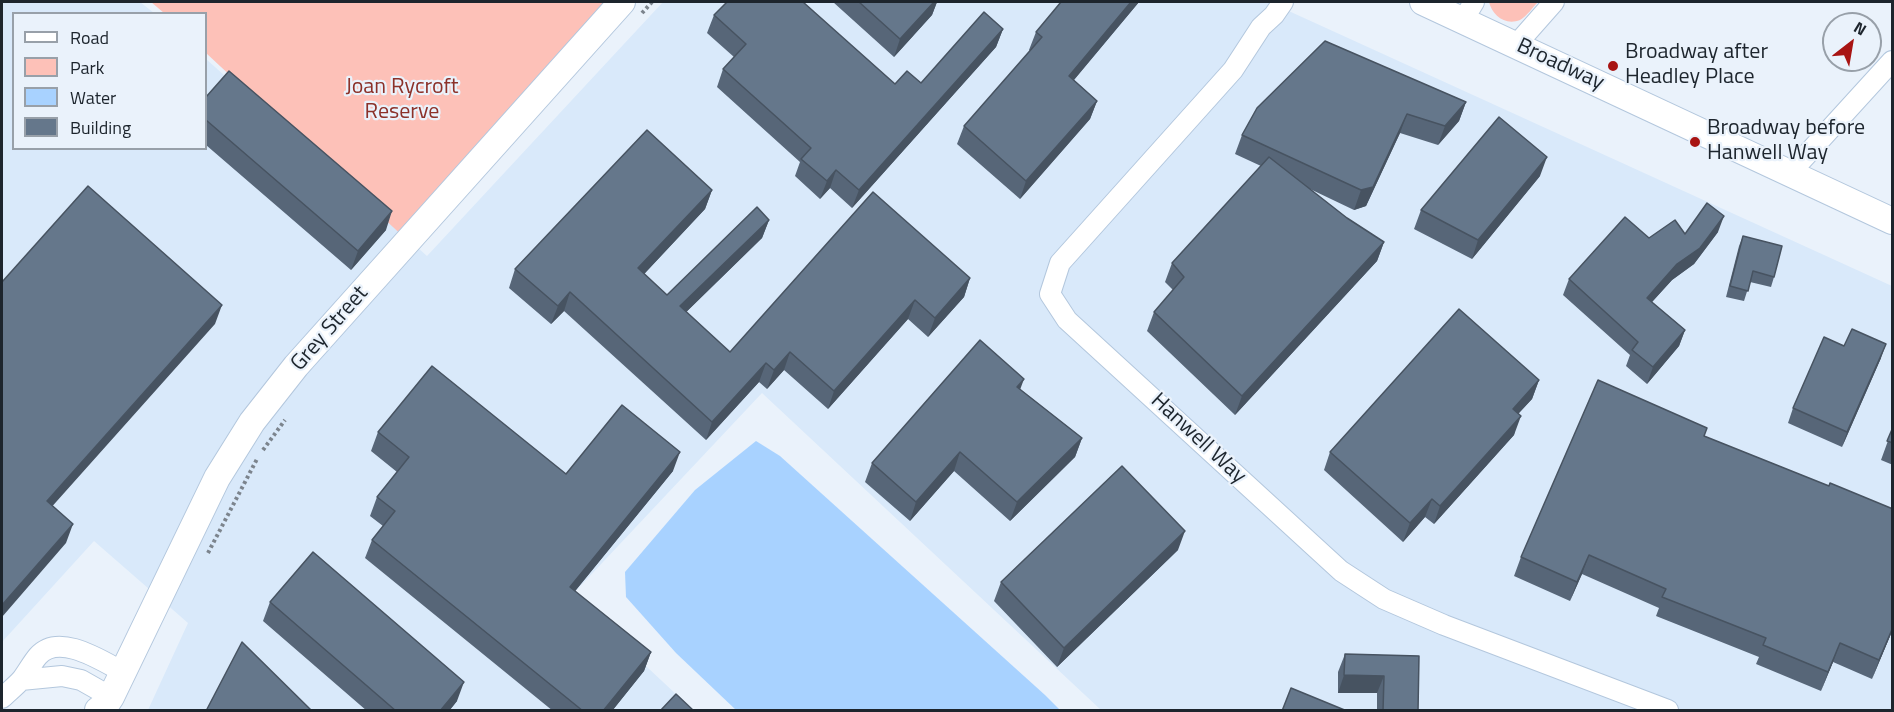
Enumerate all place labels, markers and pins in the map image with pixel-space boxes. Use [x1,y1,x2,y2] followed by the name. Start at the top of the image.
[1625,40,1768,92] place label: Broadway after Headley Place
[1606,59,1620,73] marker: Broadway after Headley Place
[1707,116,1865,168] place label: Broadway before Hanwell Way
[1688,135,1702,149] marker: Broadway before Hanwell Way

